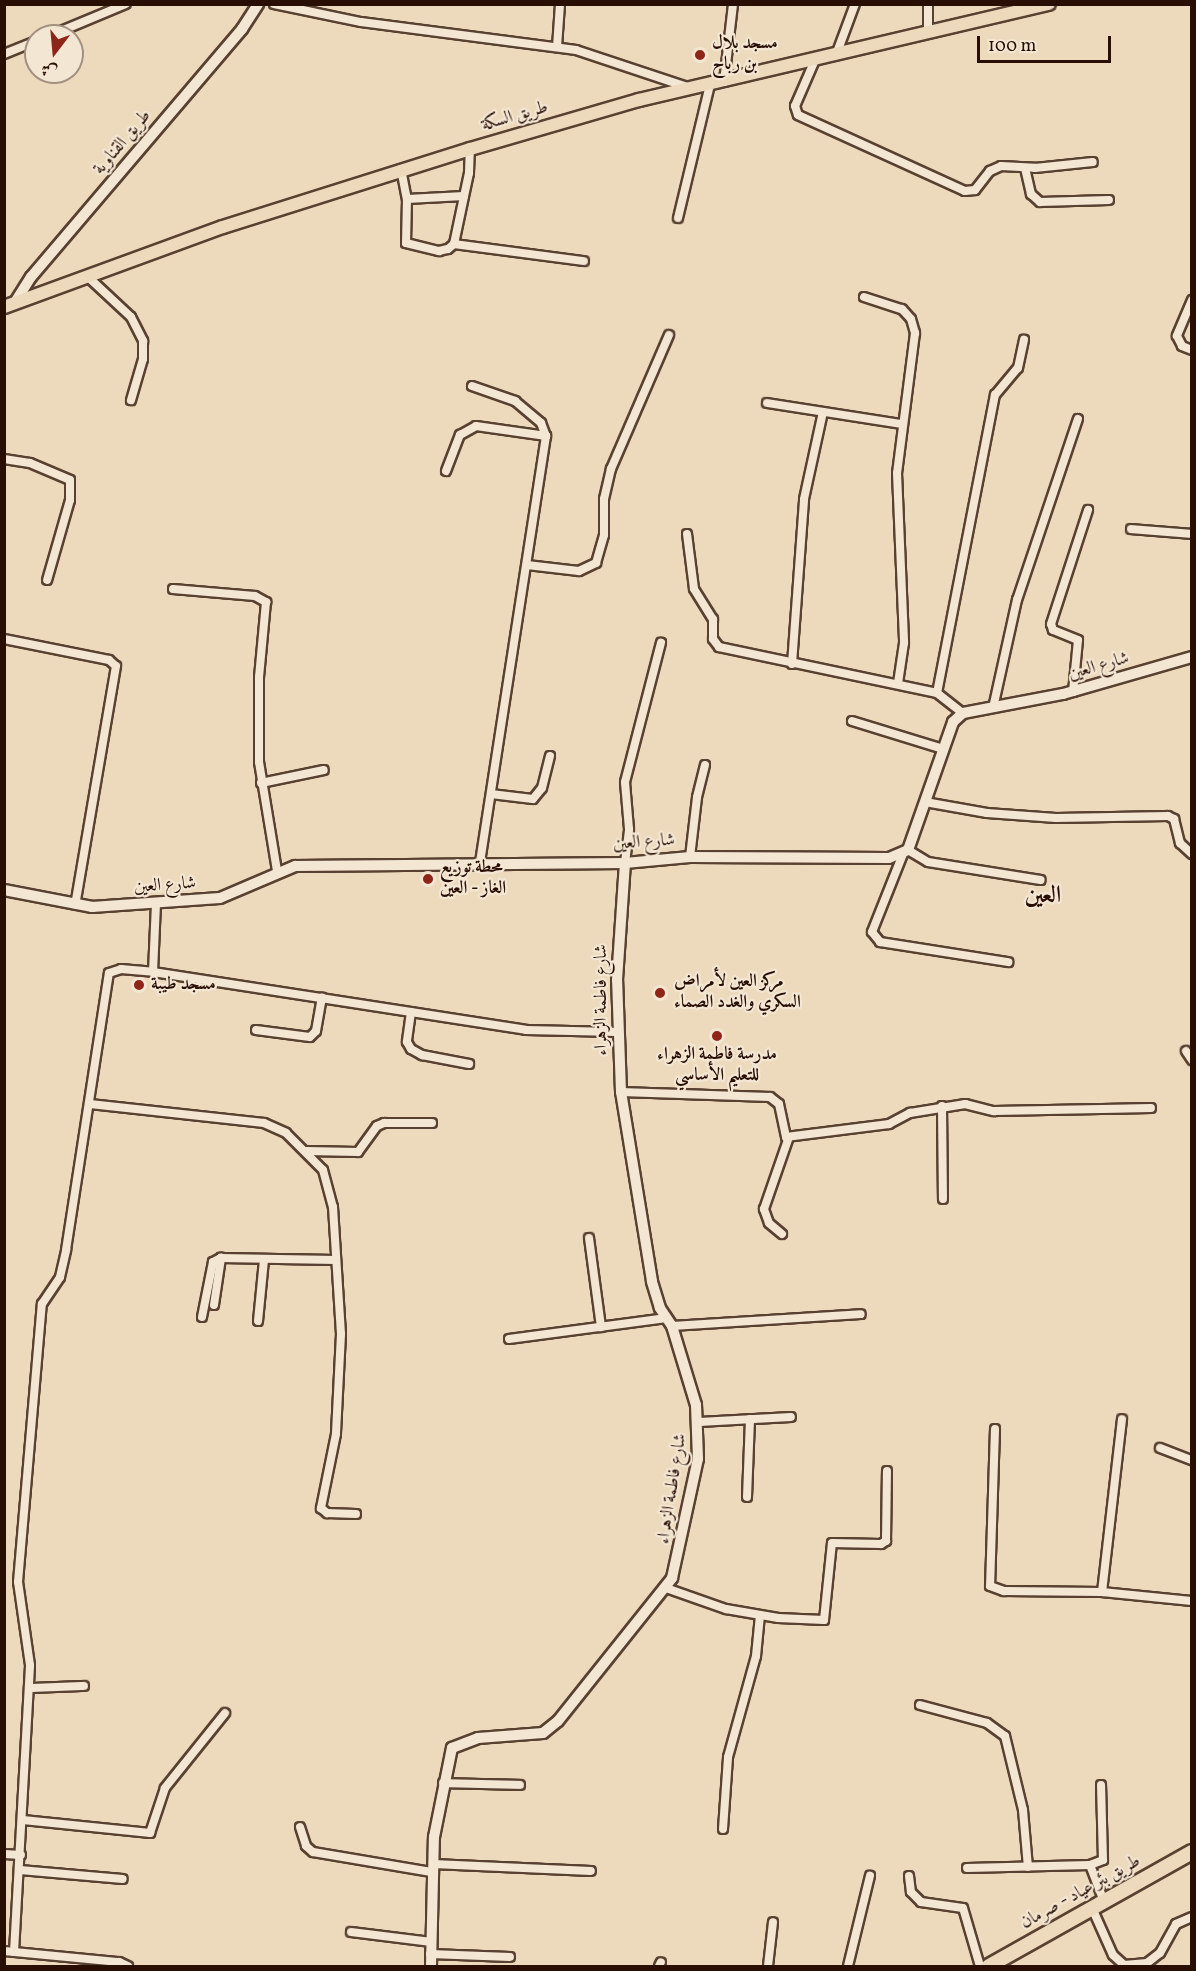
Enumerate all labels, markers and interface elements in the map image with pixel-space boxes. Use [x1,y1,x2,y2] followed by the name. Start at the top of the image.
[24,24,84,84] north arrow
[980,24,1114,62] scale bar
[712,34,778,76] place label: مسجد بلال بن رباح
[988,34,1037,59] text: 100 m
[693,48,707,62] marker: مسجد بلال بن رباح
[39,57,60,82] text: ش
[479,97,551,137] street label: طريق السكة
[89,106,157,180] street label: طريق القناوية
[1066,648,1132,686] street label: شارع العين
[612,830,676,856] street label: شارع العين
[440,858,507,900] place label: محطة توزيع الغاز - العين
[421,872,435,886] marker: محطة توزيع الغاز - العين
[133,873,197,899] street label: شارع العين
[1025,883,1061,911] district label: العين
[591,944,613,1056] street label: شارع فاطمة الزهراء
[674,972,801,1014] place label: مركز العين لأمراض السكري والغدد الصماء
[151,974,216,996] place label: مسجد طيبة
[132,978,146,992] marker: مسجد طيبة
[651,984,669,1002] marker: مركز العين لأمراض السكري والغدد الصماء
[710,1029,724,1043] marker: مدرسة فاطمة الزهراء للتعليم الأساسي
[657,1045,777,1088] place label: مدرسة فاطمة الزهراء للتعليم الأساسي
[654,1432,692,1546] street label: شارع فاطمة الزهراء
[1017,1851,1145,1935] street label: طريق بئر عياد - صرمان

